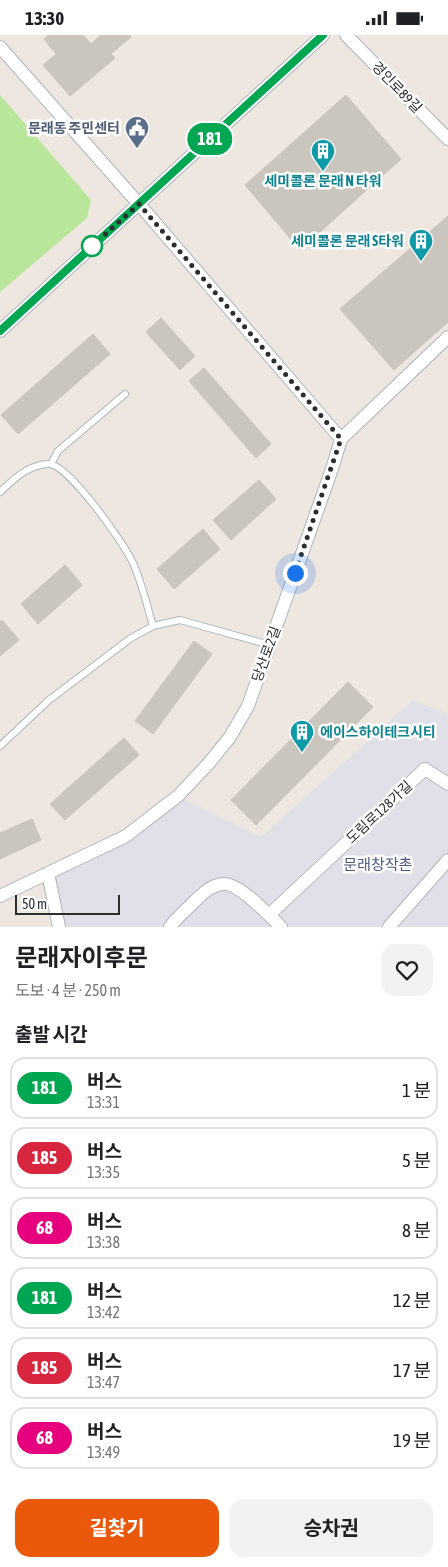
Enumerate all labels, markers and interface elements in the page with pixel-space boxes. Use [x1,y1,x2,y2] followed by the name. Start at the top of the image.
[25,7,64,29] text: 13:30
[369,58,425,116] street label: 경인로89길
[124,115,150,149] public building icon: 문래동 주민센터
[28,120,120,136] place label: 문래동 주민센터
[181,123,239,155] line badge: 181
[197,128,223,149] text: 181
[310,138,336,172] building icon: 세미콜론 문래 N 타워
[264,173,382,189] place label: 세미콜론 문래 N 타워
[408,228,434,262] building icon: 세미콜론 문래 S타워
[291,233,404,249] place label: 세미콜론 문래 S타워
[81,235,103,257] unlabelled marker
[283,561,308,586] your location
[249,624,283,684] street label: 당산로2길
[289,719,315,753] building icon: 에이스하이테크시티
[320,724,436,740] place label: 에이스하이테크시티
[343,777,415,847] street label: 도림로128가길
[343,856,413,873] district label: 문래창작촌
[15,892,120,915] scale bar
[22,896,47,912] text: 50 m
[15,944,147,971] text: 문래자이후문
[381,944,433,996] button: heart
[15,981,121,999] text: 도보 · 4 분 · 250 m
[15,1023,88,1045] text: 출발 시간
[87,1070,122,1092] text: 버스
[32,1077,57,1098] text: 181
[402,1079,431,1101] text: 1 분
[87,1093,120,1111] text: 13:31
[87,1140,122,1162] text: 버스
[32,1147,57,1168] text: 185
[402,1149,431,1171] text: 5 분
[87,1163,120,1181] text: 13:35
[87,1210,122,1232] text: 버스
[36,1217,53,1238] text: 68
[402,1219,431,1241] text: 8 분
[87,1233,120,1251] text: 13:38
[87,1280,122,1302] text: 버스
[32,1287,57,1308] text: 181
[393,1289,431,1311] text: 12 분
[87,1303,120,1321] text: 13:42
[87,1350,122,1372] text: 버스
[32,1357,57,1378] text: 185
[393,1359,431,1381] text: 17 분
[87,1373,120,1391] text: 13:47
[87,1420,122,1442] text: 버스
[36,1427,53,1448] text: 68
[393,1429,431,1451] text: 19 분
[87,1443,120,1461] text: 13:49
[15,1499,219,1557] button: 길찾기
[229,1499,433,1557] button: 승차권

